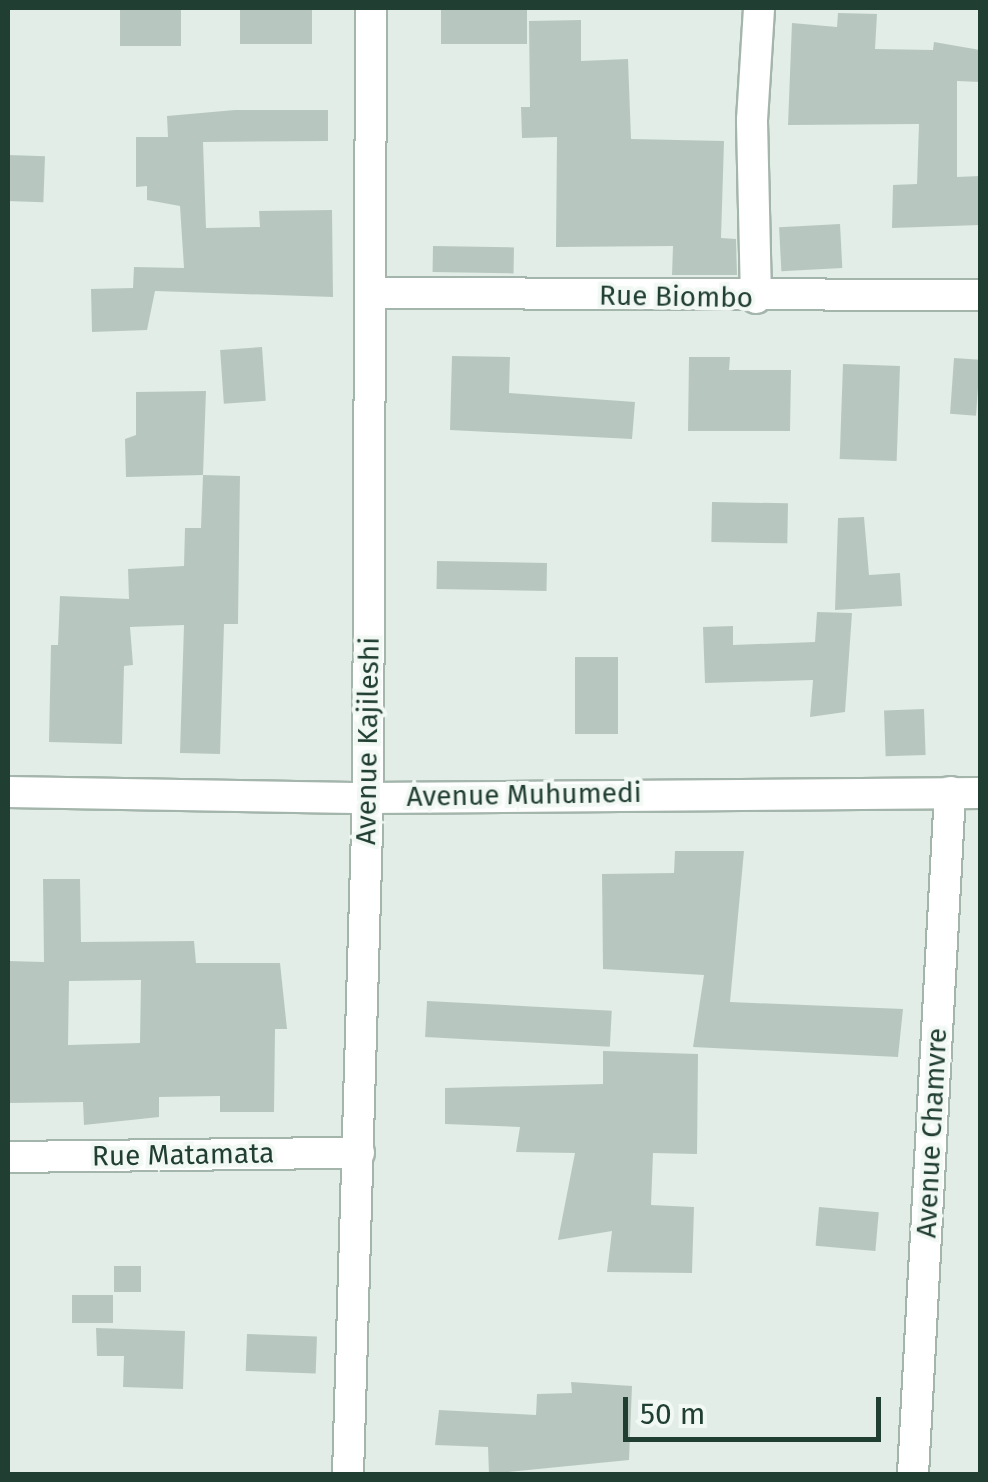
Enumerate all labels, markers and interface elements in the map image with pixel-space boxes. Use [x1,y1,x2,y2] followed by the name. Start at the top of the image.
[599,279,753,315] street label: Rue Biombo
[349,637,387,845] street label: Avenue Kajileshi
[406,776,642,814] street label: Avenue Muhumedi
[910,1027,954,1239] street label: Avenue Chamvre
[91,1137,275,1173] street label: Rue Matamata
[628,1377,886,1439] scale bar
[640,1396,705,1432] text: 50 m

